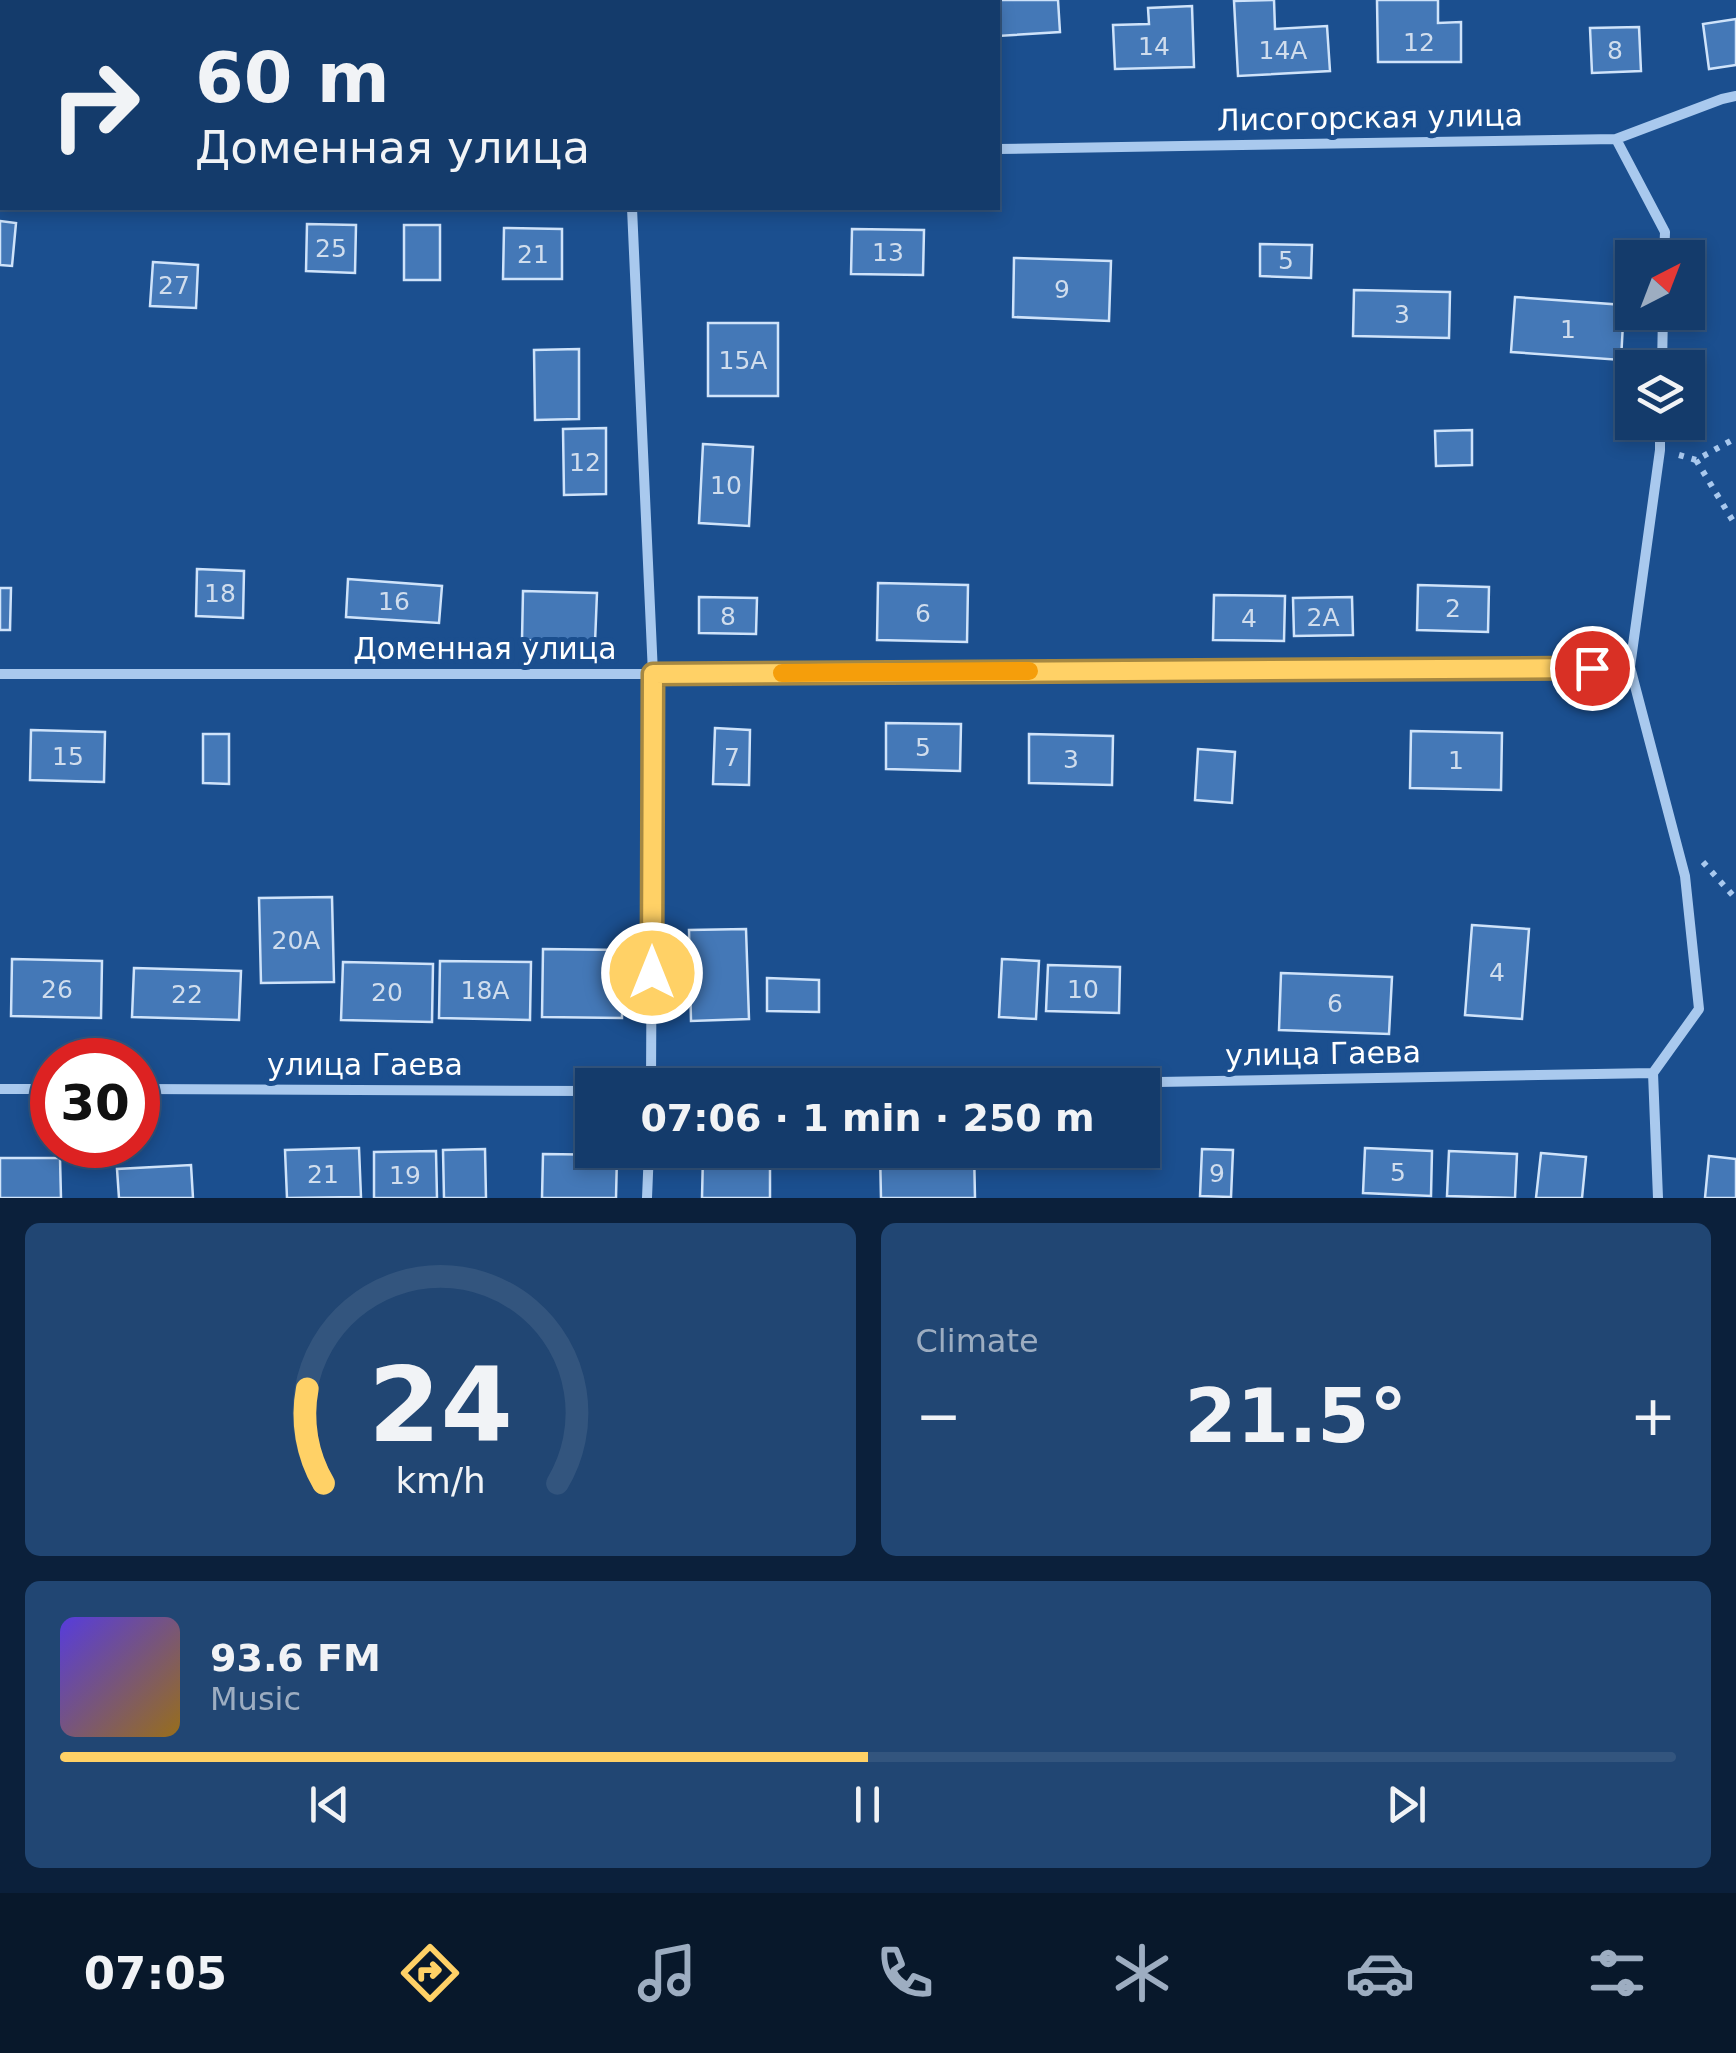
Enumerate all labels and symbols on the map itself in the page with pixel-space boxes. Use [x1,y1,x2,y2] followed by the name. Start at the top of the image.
[1403,28,1435,57] house number: 12
[1138,32,1170,61] house number: 14
[1259,36,1307,65] house number: 14А
[1607,36,1623,65] house number: 8
[1217,97,1523,138] street label: Лисогорская улица
[315,234,347,263] house number: 25
[872,238,904,267] house number: 13
[517,240,549,269] house number: 21
[1615,240,1705,330] north arrow
[1278,246,1294,275] house number: 5
[158,271,190,300] house number: 27
[1054,275,1070,304] house number: 9
[1394,300,1410,329] house number: 3
[1560,315,1576,344] house number: 1
[719,346,767,375] house number: 15А
[569,448,601,477] house number: 12
[710,471,742,500] house number: 10
[204,579,236,608] house number: 18
[378,587,410,616] house number: 16
[1445,594,1461,623] house number: 2
[915,599,931,628] house number: 6
[720,602,736,631] house number: 8
[1306,603,1340,632] house number: 2А
[1241,604,1257,633] house number: 4
[1550,626,1635,711] pin
[353,631,617,666] street label: Доменная улица
[915,733,931,762] house number: 5
[52,742,84,771] house number: 15
[724,743,740,772] house number: 7
[1063,745,1079,774] house number: 3
[1448,746,1464,775] house number: 1
[600,921,704,1025] position arrow
[272,926,320,955] house number: 20А
[1489,958,1505,987] house number: 4
[41,975,73,1004] house number: 26
[1067,975,1099,1004] house number: 10
[461,976,509,1005] house number: 18А
[371,978,403,1007] house number: 20
[171,980,203,1009] house number: 22
[1327,989,1343,1018] house number: 6
[1225,1034,1421,1073] street label: улица Гаева
[30,1038,160,1168] speed limit sign: 30
[267,1047,463,1082] street label: улица Гаева
[1390,1158,1406,1187] house number: 5
[1209,1159,1225,1188] house number: 9
[307,1160,339,1189] house number: 21
[389,1161,421,1190] house number: 19

